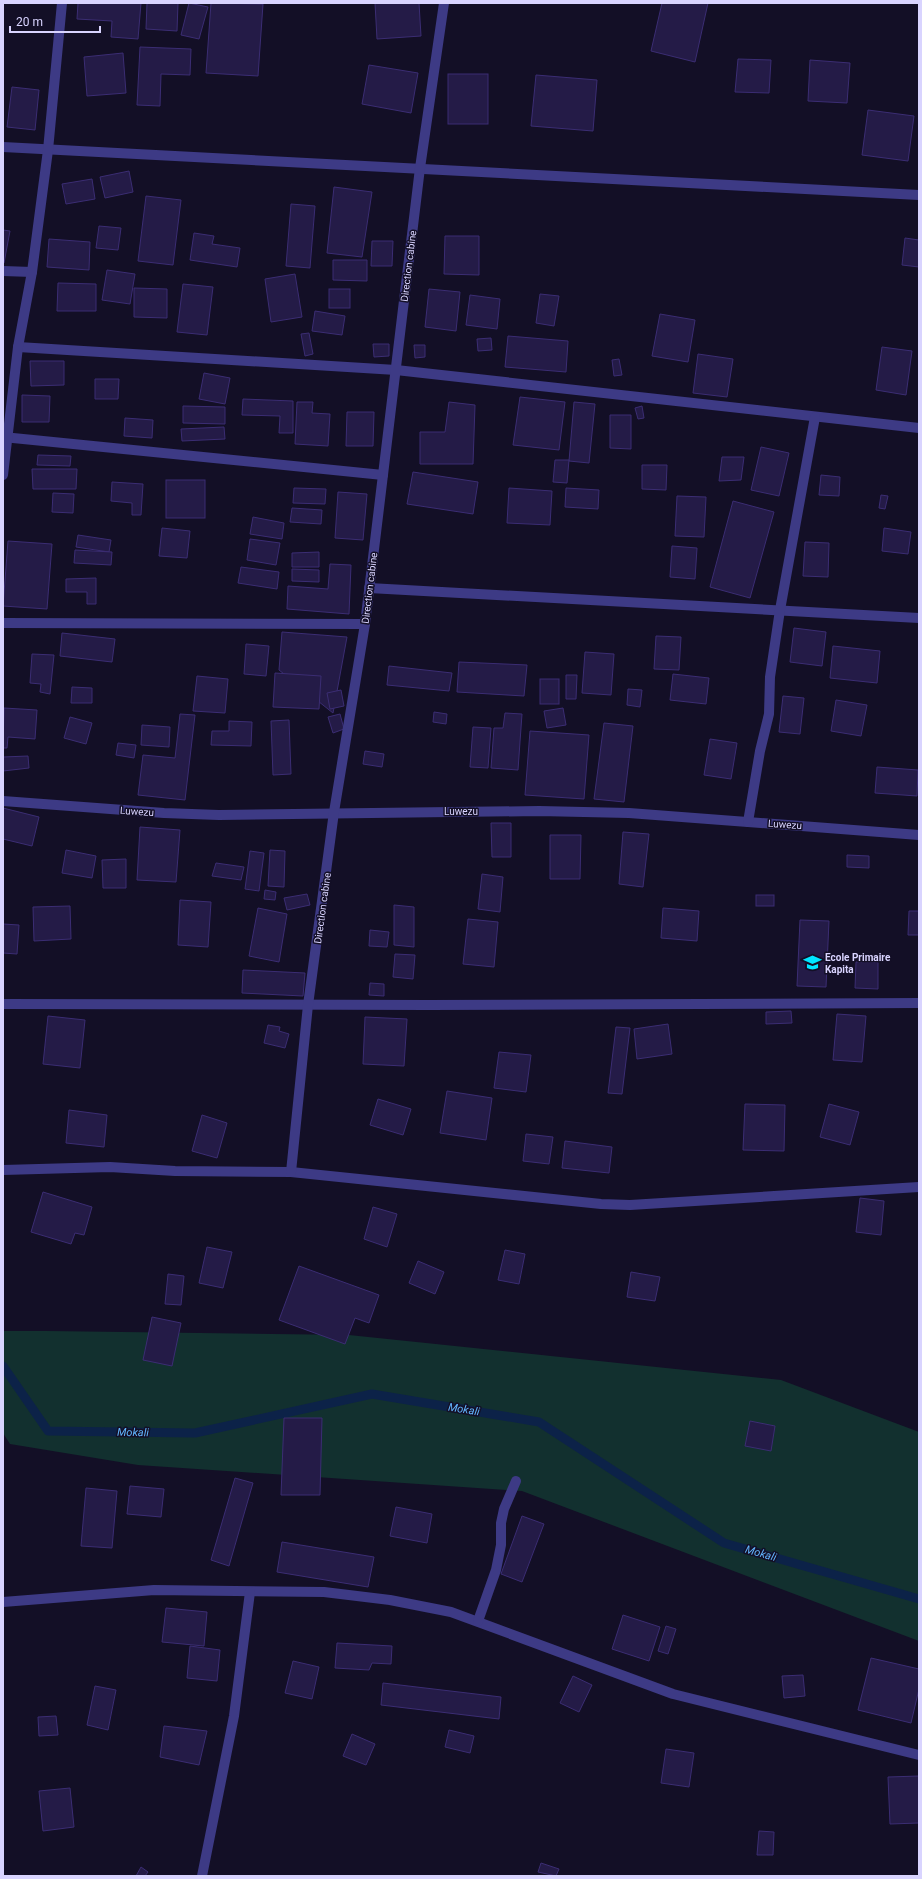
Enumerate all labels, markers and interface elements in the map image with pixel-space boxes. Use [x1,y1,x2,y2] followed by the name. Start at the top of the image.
[10,8,100,34] scale bar
[16,15,43,29] text: 20 m
[399,230,418,302] street label: Direction cabine
[360,552,379,624] street label: Direction cabine
[120,805,154,818] street label: Luwezu
[444,806,478,817] street label: Luwezu
[768,818,802,831] street label: Luwezu
[312,872,333,944] street label: Direction cabine
[825,952,891,975] place label: Ecole Primaire Kapita
[802,953,822,973] school or university icon: Ecole Primaire Kapita
[447,1401,481,1418] water label: Mokali
[117,1426,149,1439] water label: Mokali
[744,1543,778,1564] water label: Mokali

